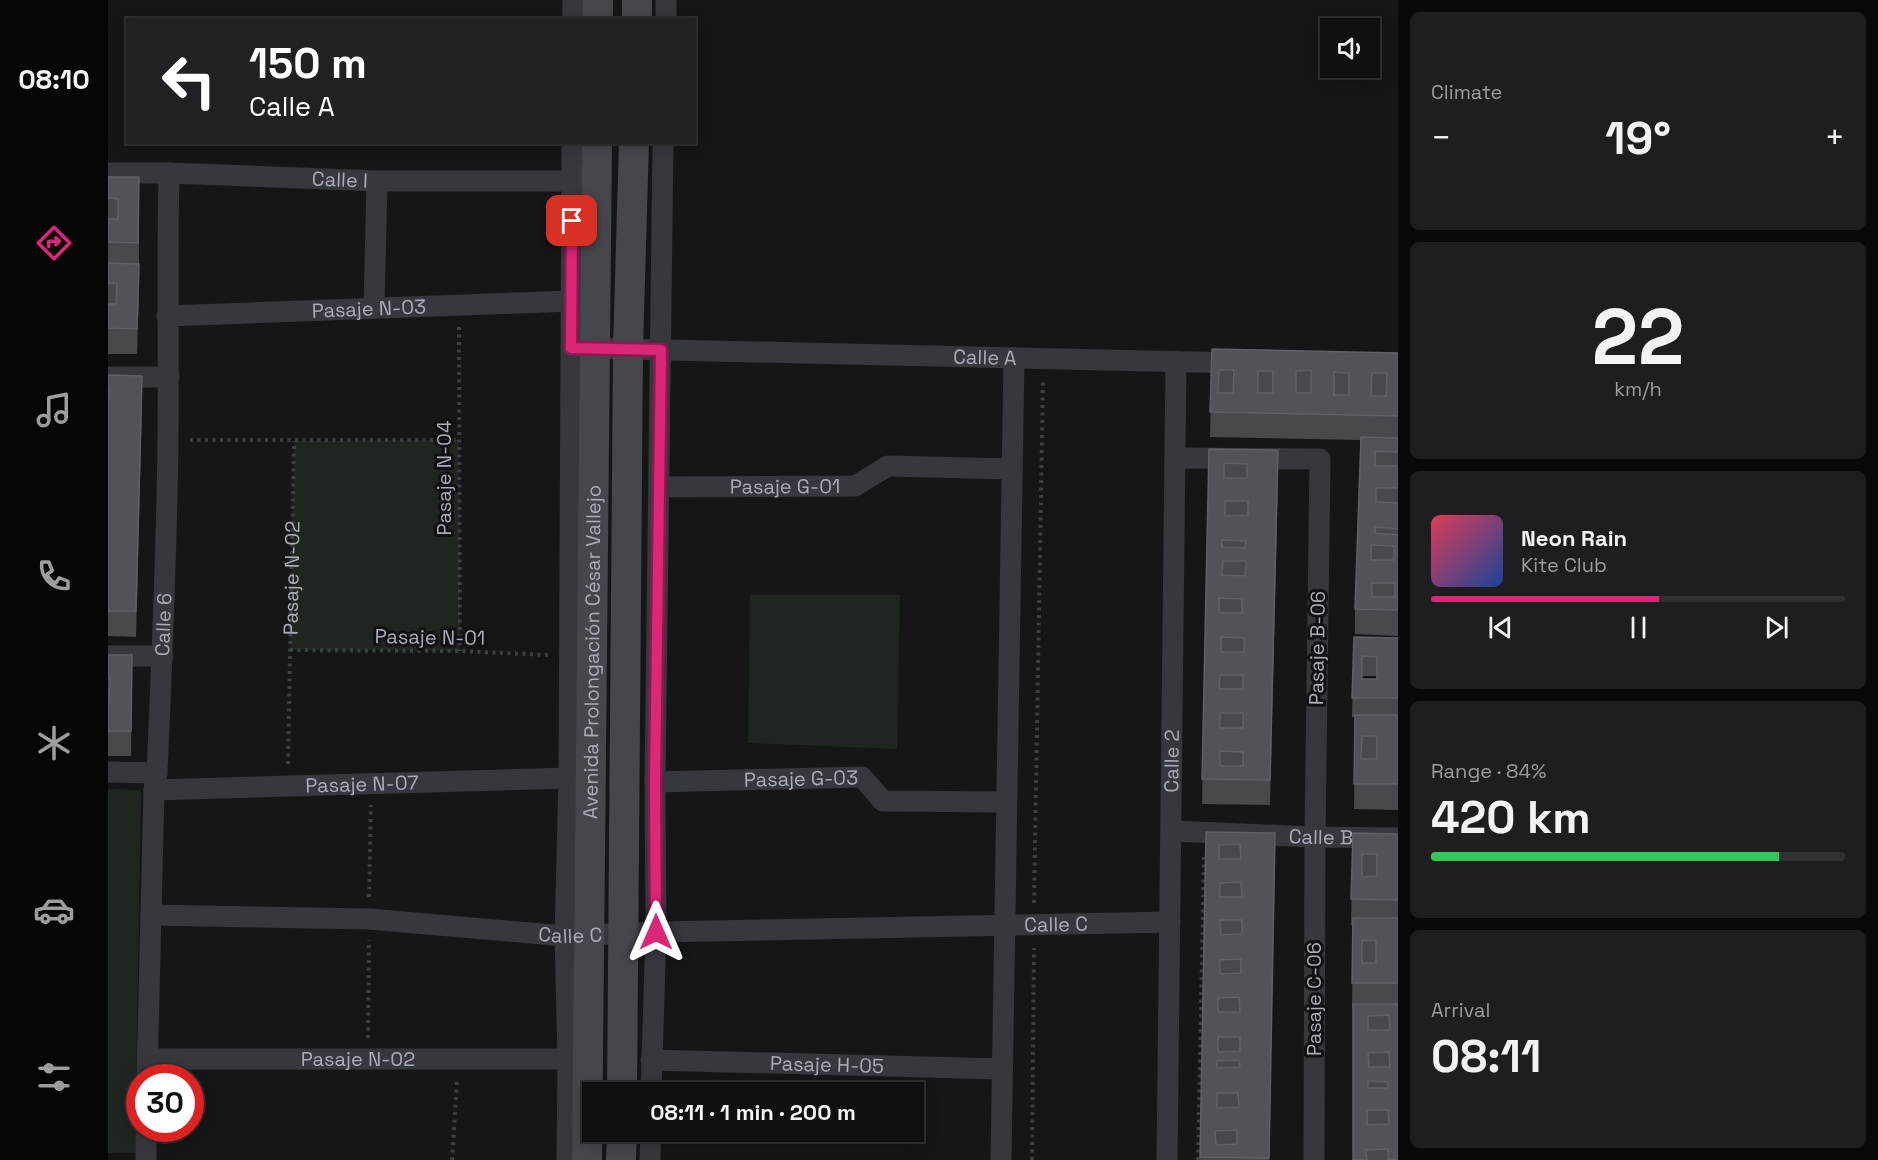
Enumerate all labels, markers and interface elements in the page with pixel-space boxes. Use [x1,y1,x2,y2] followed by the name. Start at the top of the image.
[1320,18,1380,78] map controls
[1320,18,1380,78] button: sound
[249,37,367,90] text: 150 m
[150,42,228,120] icon: left
[18,62,90,97] text: 08:10
[1431,79,1502,105] text: Climate
[249,89,335,124] text: Calle A
[1605,110,1671,167] text: 19°
[1431,117,1451,159] text: −
[1825,117,1845,159] text: +
[311,166,368,194] street label: Calle I
[546,195,597,246] pin
[555,204,588,237] icon: arrive
[33,222,75,264] icon: directions
[1592,287,1684,387] text: 22
[311,293,427,324] street label: Pasaje N-03
[953,343,1017,371] street label: Calle A
[1614,376,1662,402] text: km/h
[33,389,75,431] icon: music
[431,421,457,535] street label: Pasaje N-04
[730,473,840,500] street label: Pasaje G-01
[577,485,607,819] street label: Avenida Prolongación César Vallejo
[277,521,306,635] street label: Pasaje N-02
[1521,524,1627,552] text: Neon Rain
[1521,552,1607,578] text: Kite Club
[33,555,75,597] icon: phone
[1303,591,1331,705] street label: Pasaje B-06
[149,592,177,657] street label: Calle 6
[1484,611,1517,644] icon: previous
[1622,611,1655,644] icon: pause
[1760,611,1793,644] icon: next
[374,623,486,651] street label: Pasaje N-01
[33,722,75,764] icon: climate
[1158,729,1185,793] street label: Calle 2
[1431,758,1546,784] text: Range · 84%
[743,764,858,793] street label: Pasaje G-03
[305,769,419,799] street label: Pasaje N-07
[1431,789,1591,846] text: 420 km
[1288,823,1353,850] street label: Calle B
[33,889,75,931] icon: car
[624,900,688,964] position arrow
[1024,911,1088,938] street label: Calle C
[537,921,603,949] street label: Calle C
[1301,942,1327,1056] street label: Pasaje C-06
[1431,997,1490,1023] text: Arrival
[1431,1028,1541,1085] text: 08:11
[301,1046,415,1072] street label: Pasaje N-02
[770,1050,884,1079] street label: Pasaje H-05
[33,1056,75,1098] icon: filters
[126,1064,204,1142] speed limit sign: 30
[650,1098,856,1126] text: 08:11 · 1 min · 200 m

